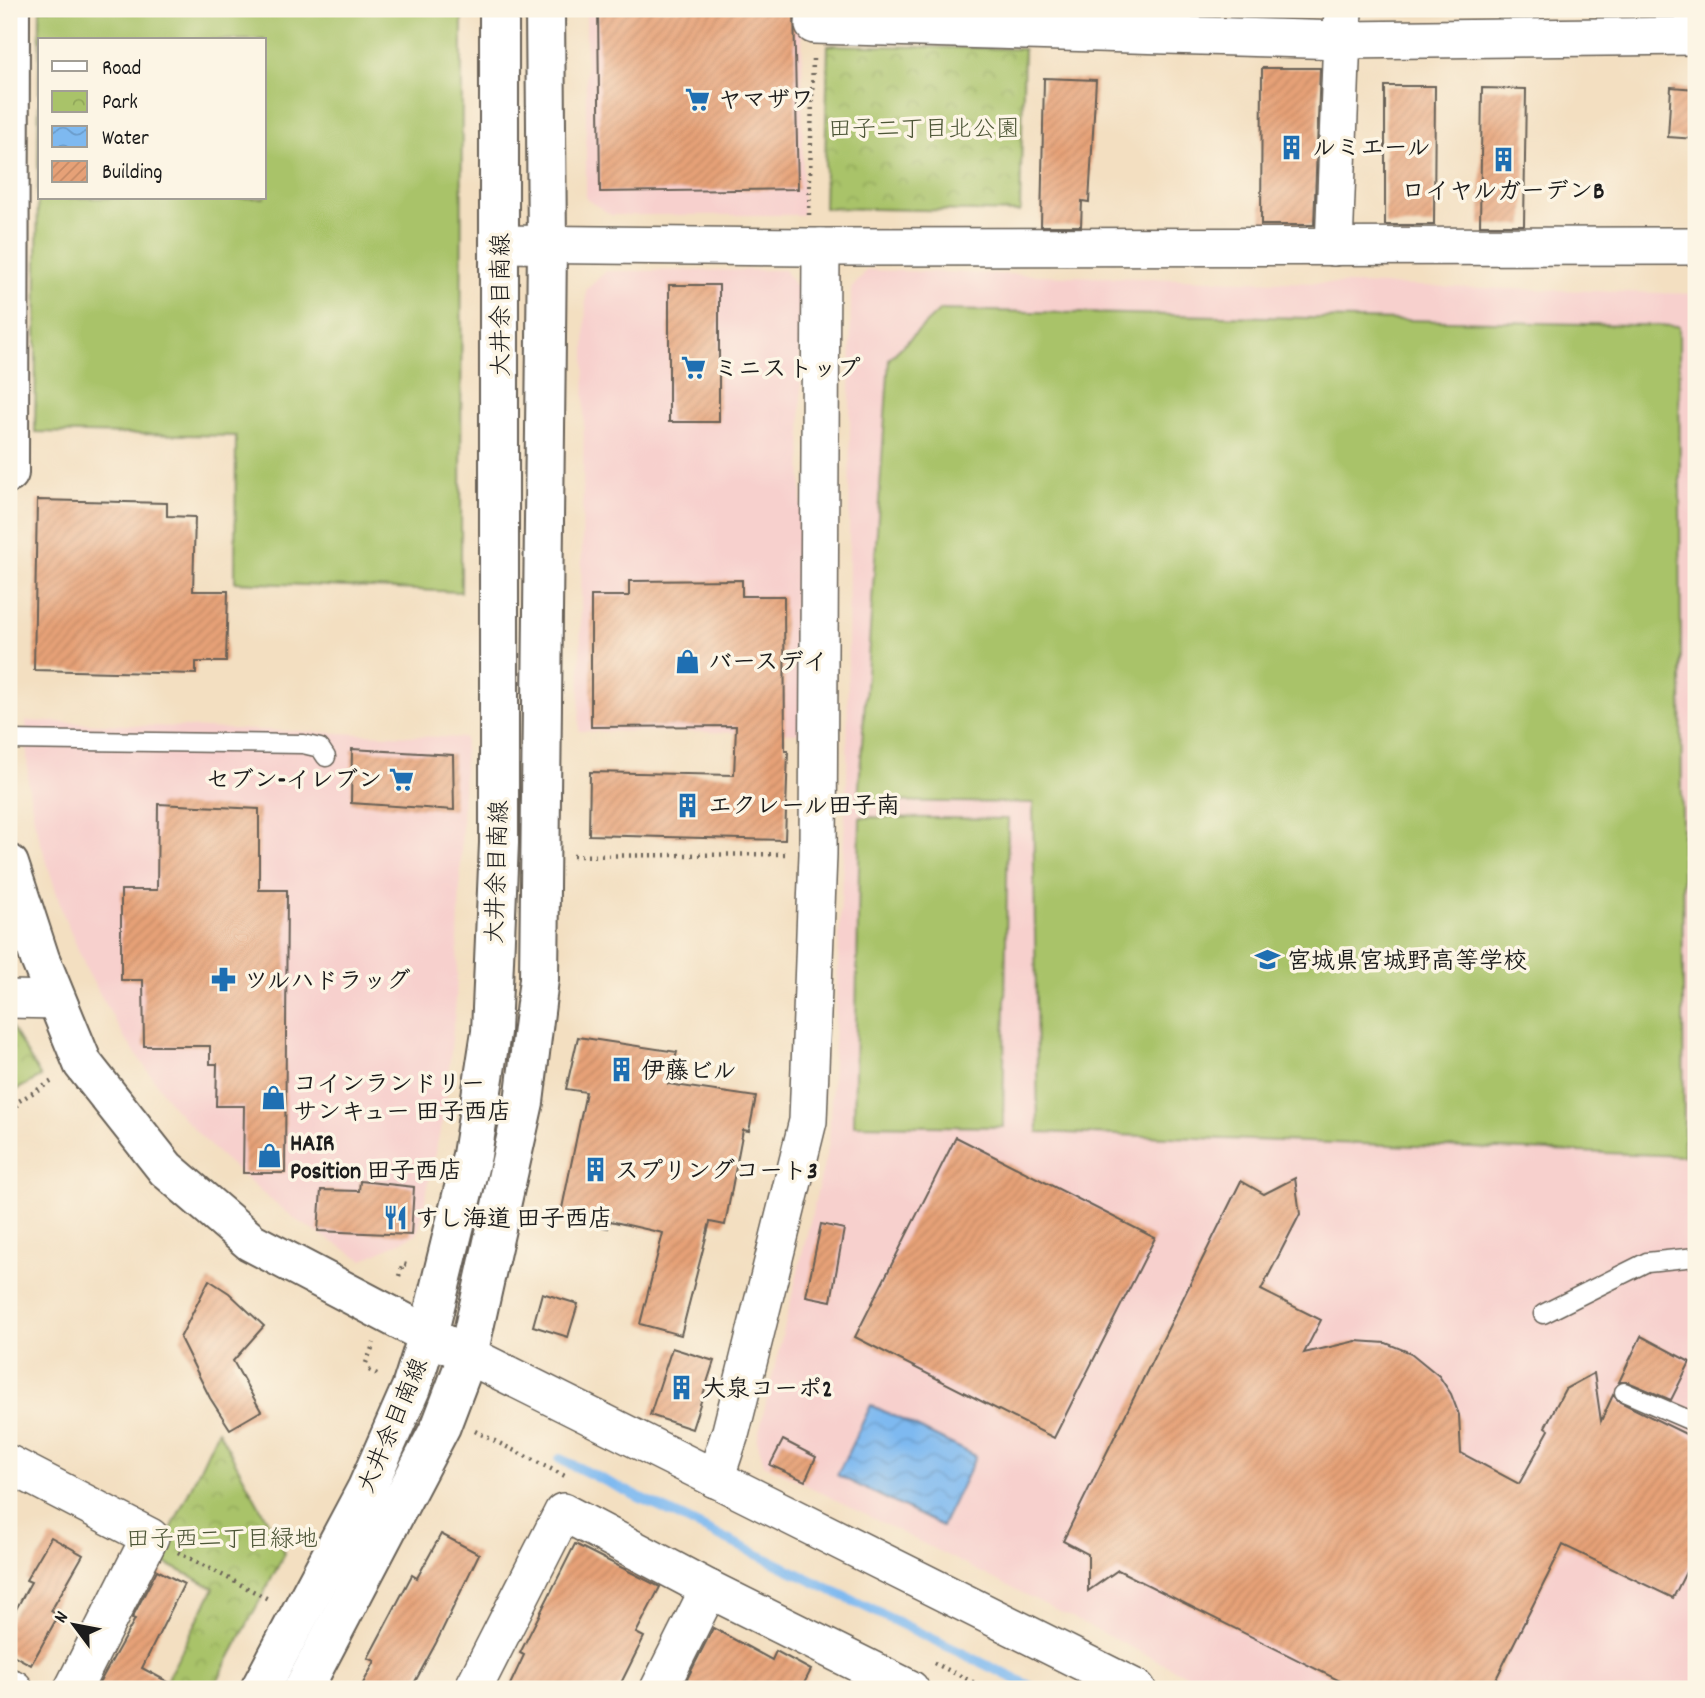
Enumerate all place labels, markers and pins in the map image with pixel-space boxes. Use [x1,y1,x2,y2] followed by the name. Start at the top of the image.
[684,85,712,113] supermarket icon: ヤマザワ
[718,85,814,119] place label: ヤマザワ
[1278,133,1306,161] building icon: ルミエール
[1312,133,1431,167] place label: ルミエール
[1489,145,1517,173] building icon: ロイヤルガーデンB
[1402,176,1604,210] place label: ロイヤルガーデンB
[680,354,708,382] supermarket icon: ミニストップ
[714,354,860,388] place label: ミニストップ
[674,647,702,675] shop icon: バースデイ
[708,647,828,681] place label: バースデイ
[206,765,382,799] place label: セブン-イレブン
[388,765,416,793] supermarket icon: セブン-イレブン
[674,791,702,819] building icon: エクレール田子南
[708,791,900,825] place label: エクレール田子南
[1253,946,1281,974] school or university icon: 宮城県宮城野高等学校
[1287,946,1527,980] place label: 宮城県宮城野高等学校
[210,966,238,994] pharmacy icon: ツルハドラッグ
[244,966,411,1000] place label: ツルハドラッグ
[607,1056,635,1084] building icon: 伊藤ビル
[641,1056,737,1090] place label: 伊藤ビル
[293,1069,512,1131] place label: コインランドリー サンキュー 田子西店
[259,1083,287,1111] shop icon: コインランドリー サンキュー 田子西店
[290,1128,463,1190] place label: HAIR Position 田子西店
[256,1142,284,1170] shop icon: HAIR Position 田子西店
[581,1156,609,1184] building icon: スプリングコート3
[615,1156,818,1190] place label: スプリングコート3
[381,1204,409,1232] restaurant icon: すし海道 田子西店
[415,1204,613,1238] place label: すし海道 田子西店
[668,1374,696,1402] building icon: 大泉コーポ2
[702,1374,833,1408] place label: 大泉コーポ2

